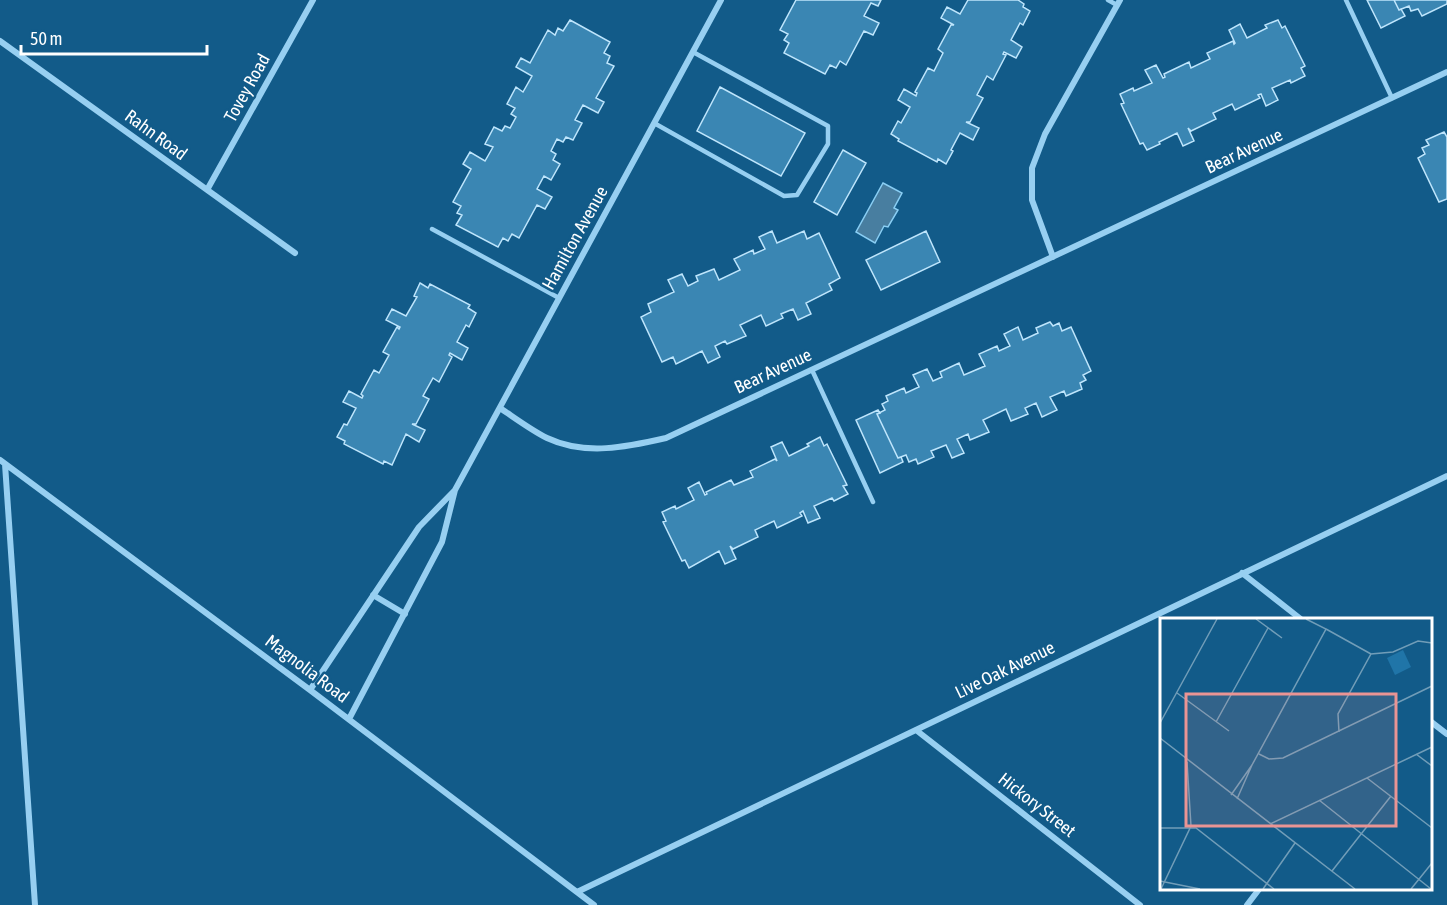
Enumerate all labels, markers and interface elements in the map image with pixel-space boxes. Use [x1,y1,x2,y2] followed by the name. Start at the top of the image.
[21,18,207,56] scale bar
[30,28,62,49] text: 50 m
[219,50,274,125] street label: Tovey Road
[121,105,191,164] street label: Rahn Road
[1202,124,1286,178] street label: Bear Avenue
[537,182,612,293] street label: Hamilton Avenue
[731,344,815,398] street label: Bear Avenue
[1160,618,1432,890] inset map
[261,630,353,707] street label: Magnolia Road
[952,636,1058,703] street label: Live Oak Avenue
[995,768,1080,841] street label: Hickory Street

